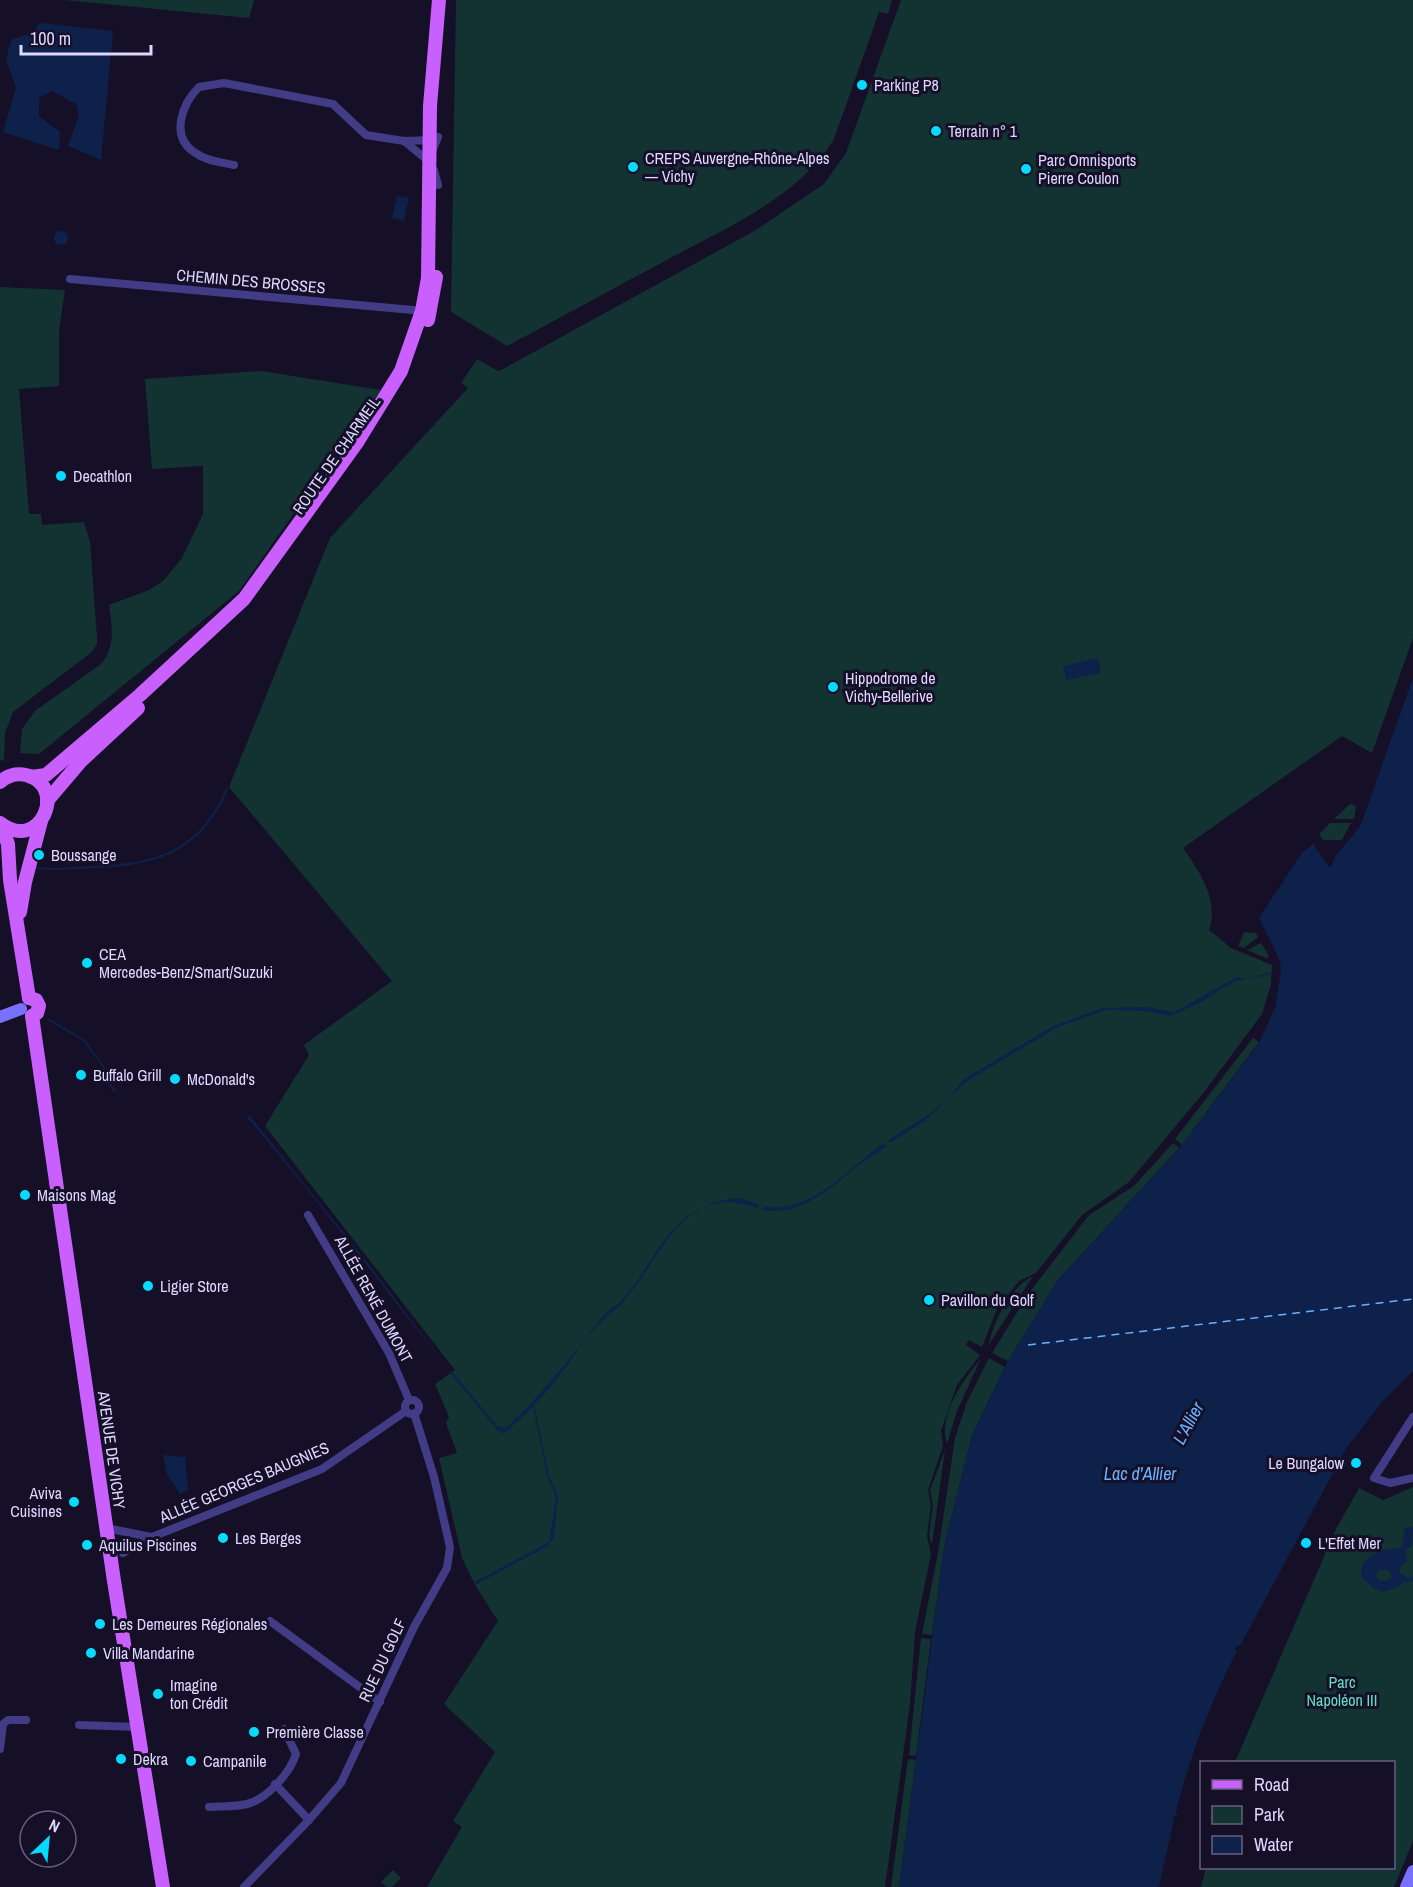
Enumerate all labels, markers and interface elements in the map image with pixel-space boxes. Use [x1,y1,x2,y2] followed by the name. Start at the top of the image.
[21,18,152,56] scale bar
[30,26,71,51] text: 100 m
[874,74,939,96] place label: Parking P8
[855,78,869,92] marker: Parking P8
[948,120,1018,142] place label: Terrain n° 1
[929,124,943,138] marker: Terrain n° 1
[645,147,830,187] place label: CREPS Auvergne-Rhône-Alpes — Vichy
[1038,149,1136,189] place label: Parc Omnisports Pierre Coulon
[626,160,640,174] marker: CREPS Auvergne-Rhône-Alpes — Vichy
[1019,162,1033,176] marker: Parc Omnisports Pierre Coulon
[176,264,327,298] street label: CHEMIN DES BROSSES
[287,391,385,518] street label: ROUTE DE CHARMEIL
[73,465,132,487] place label: Decathlon
[54,469,68,483] marker: Decathlon
[845,667,935,707] place label: Hippodrome de Vichy-Bellerive
[826,680,840,694] marker: Hippodrome de Vichy-Bellerive
[51,844,117,866] place label: Boussange
[32,848,46,862] marker: Boussange
[99,943,273,983] place label: CEA Mercedes-Benz/Smart/Suzuki
[80,956,94,970] marker: CEA Mercedes-Benz/Smart/Suzuki
[93,1064,161,1086] place label: Buffalo Grill
[74,1068,88,1082] marker: Buffalo Grill
[187,1068,255,1090] place label: McDonald's
[168,1072,182,1086] marker: McDonald's
[37,1184,116,1206] place label: Maisons Mag
[18,1188,32,1202] marker: Maisons Mag
[329,1231,418,1367] street label: ALLÉE RENÉ DUMONT
[160,1275,229,1297] place label: Ligier Store
[141,1279,155,1293] marker: Ligier Store
[941,1289,1034,1311] place label: Pavillon du Golf
[922,1293,936,1307] marker: Pavillon du Golf
[93,1389,131,1511] street label: AVENUE DE VICHY
[1166,1396,1210,1449] water label: L'Allier
[155,1436,332,1528] street label: ALLÉE GEORGES BAUGNIES
[1268,1452,1345,1474] place label: Le Bungalow
[1349,1456,1363,1470] marker: Le Bungalow
[1104,1461,1177,1486] water label: Lac d'Allier
[10,1482,63,1522] place label: Aviva Cuisines
[67,1495,81,1509] marker: Aviva Cuisines
[235,1527,301,1549] place label: Les Berges
[216,1531,230,1545] marker: Les Berges
[1318,1532,1381,1554] place label: L'Effet Mer
[98,1534,197,1556] place label: Aquilus Piscines
[1299,1536,1313,1550] marker: L'Effet Mer
[80,1538,94,1552] marker: Aquilus Piscines
[112,1613,267,1635] place label: Les Demeures Régionales
[353,1615,411,1705] street label: RUE DU GOLF
[93,1617,107,1631] marker: Les Demeures Régionales
[103,1642,195,1664] place label: Villa Mandarine
[84,1646,98,1660] marker: Villa Mandarine
[1307,1671,1377,1711] park label: Parc Napoléon III
[170,1674,228,1714] place label: Imagine ton Crédit
[151,1687,165,1701] marker: Imagine ton Crédit
[266,1721,364,1743] place label: Première Classe
[247,1725,261,1739] marker: Première Classe
[133,1748,169,1770] place label: Dekra
[203,1750,266,1772] place label: Campanile
[114,1752,128,1766] marker: Dekra
[184,1754,198,1768] marker: Campanile
[1200,1761,1395,1869] legend
[1254,1772,1289,1797] text: Road
[1254,1802,1285,1827] text: Park
[18,1809,78,1869] north arrow
[45,1814,64,1837] text: N
[1254,1832,1293,1857] text: Water

